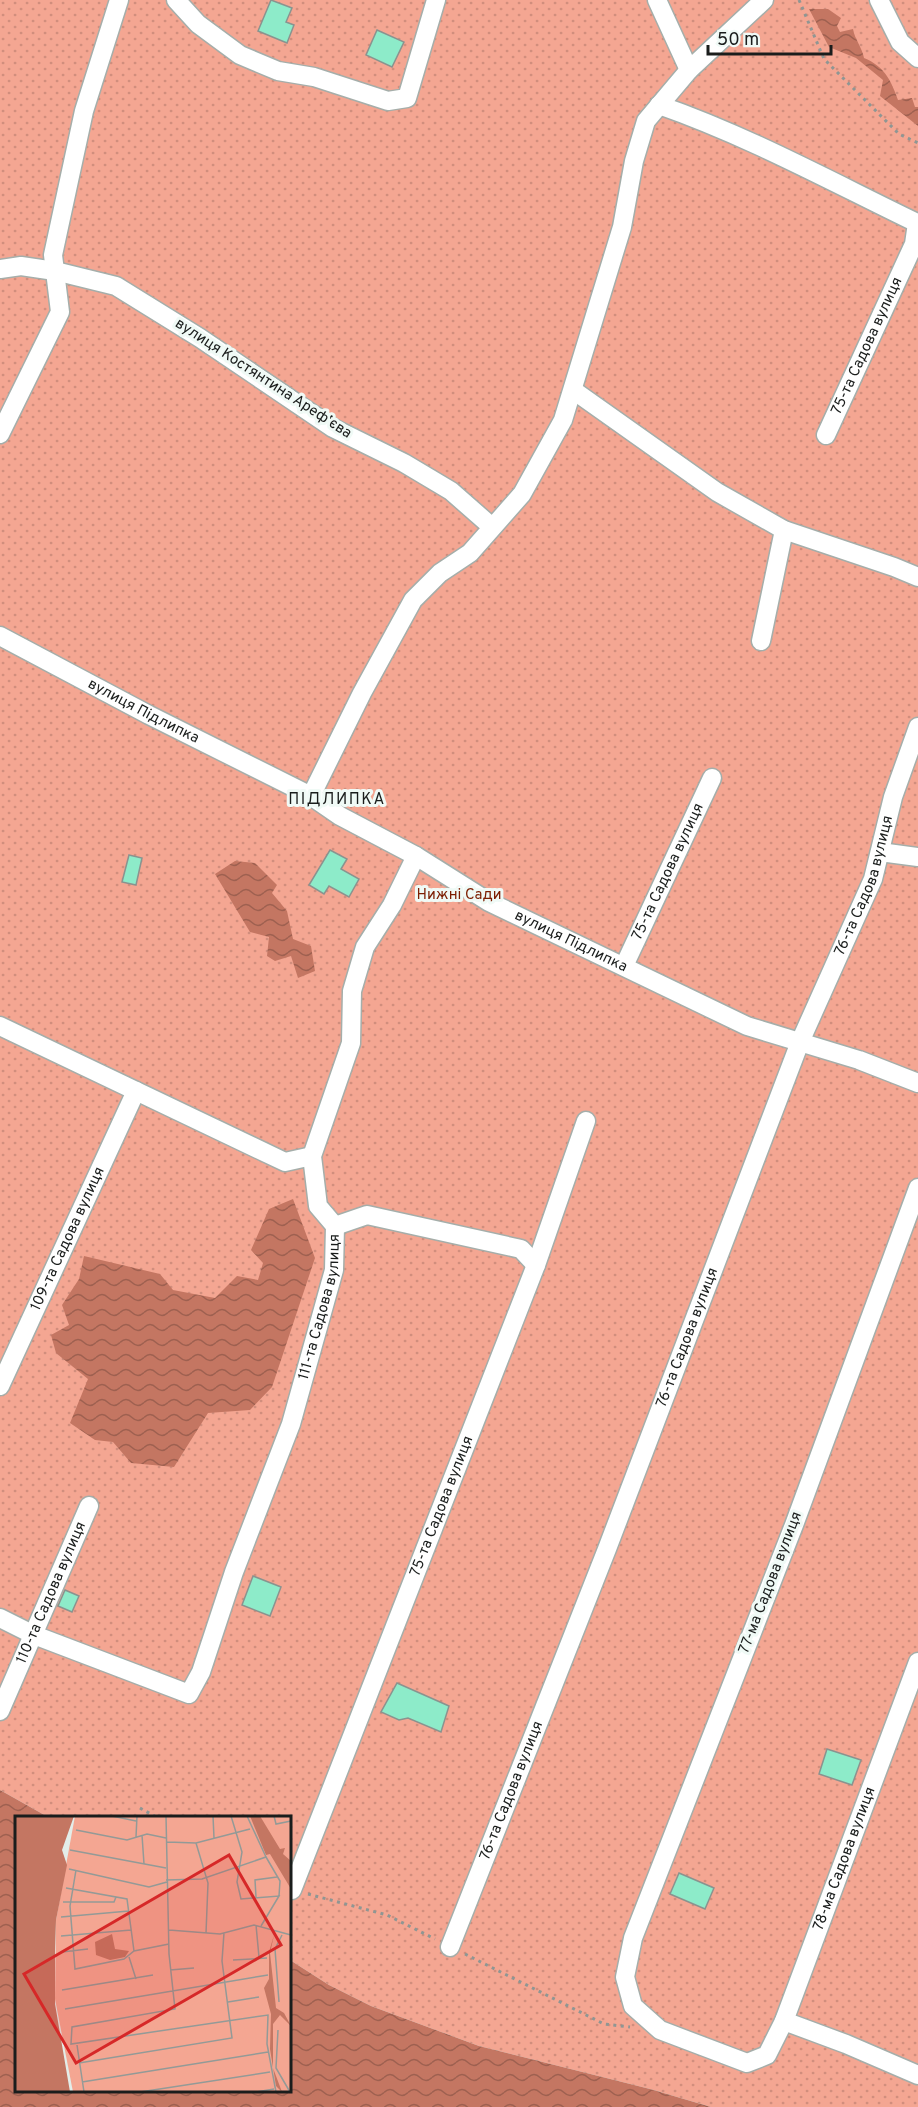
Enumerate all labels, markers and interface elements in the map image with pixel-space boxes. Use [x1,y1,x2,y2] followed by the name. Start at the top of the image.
[708,18,831,56] scale bar
[717,29,759,52] text: 50 m
[827,274,907,418] street label: 75-та Садова вулиця
[171,315,355,443] street label: вулиця Костянтина Арефʼєва
[84,675,202,748] street label: вулиця Підлипка
[288,790,386,810] district label: ПІДЛИПКА
[628,800,708,943] street label: 75-та Садова вулиця
[830,813,898,959] street label: 76-та Садова вулиця
[417,886,501,905] park label: Нижні Сади
[511,906,630,977] street label: вулиця Підлипка
[26,1164,109,1314] street label: 109-та Садова вулиця
[294,1234,344,1382] street label: 111-та Садова вулиця
[652,1265,723,1410] street label: 76-та Садова вулиця
[406,1433,478,1579] street label: 75-та Садова вулиця
[735,1509,807,1657] street label: 77-ма Садова вулиця
[12,1519,91,1667] street label: 110-та Садова вулиця
[476,1718,548,1863] street label: 76-та Садова вулиця
[809,1784,880,1933] street label: 78-ма Садова вулиця
[15,1816,291,2092] inset map

